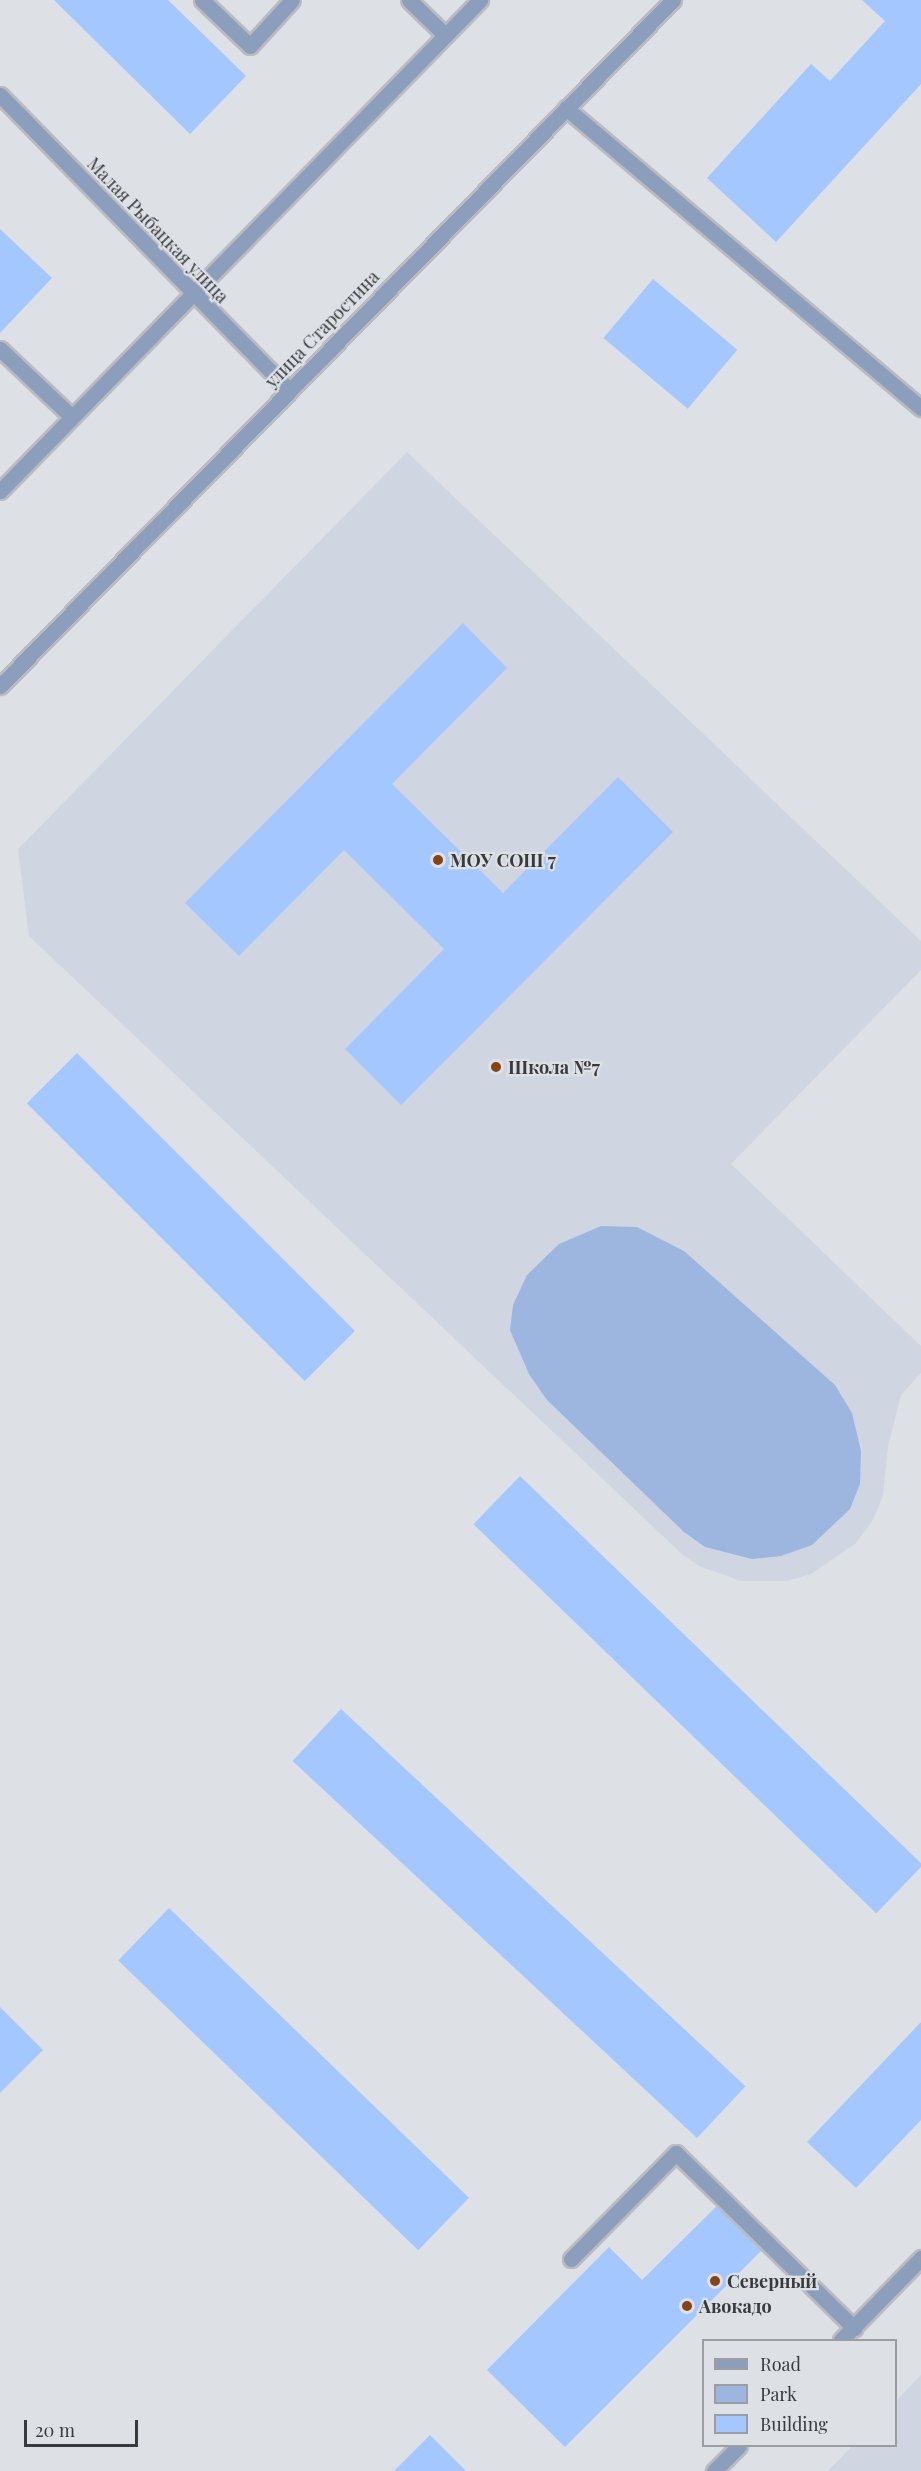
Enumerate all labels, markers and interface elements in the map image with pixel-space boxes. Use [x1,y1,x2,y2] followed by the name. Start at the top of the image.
[83,153,233,307] street label: Малая Рыбацкая улица
[261,266,383,392] street label: улица Старостина
[450,849,556,871] place label: МОУ СОШ 7
[431,853,445,867] marker: МОУ СОШ 7
[508,1056,600,1078] place label: Школа №7
[489,1060,503,1074] marker: Школа №7
[727,2270,817,2292] place label: Северный
[708,2274,722,2288] marker: Северный
[699,2295,772,2317] place label: Авокадо
[680,2299,694,2313] marker: Авокадо
[702,2339,897,2447] legend
[760,2352,801,2376] text: Road
[760,2382,797,2406] text: Park
[27,2408,141,2446] scale bar
[760,2412,828,2436] text: Building
[35,2418,75,2442] text: 20 m

